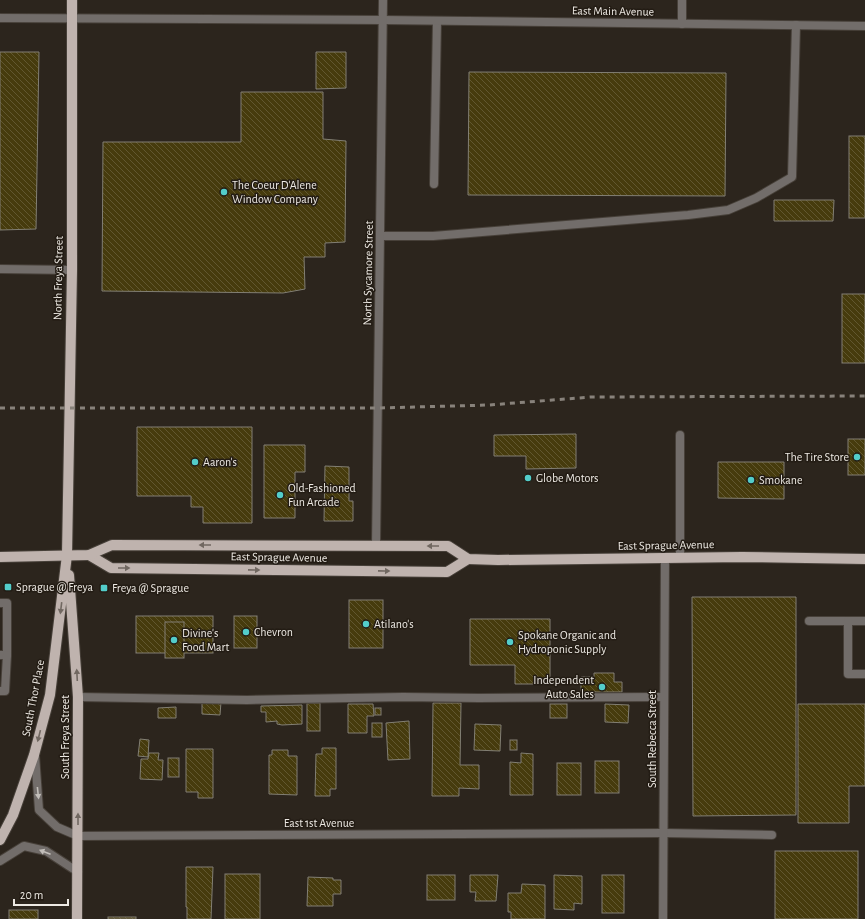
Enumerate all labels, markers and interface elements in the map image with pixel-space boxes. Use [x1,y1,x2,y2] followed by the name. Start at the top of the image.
[572,4,654,18] street label: East Main Avenue
[232,179,318,206] place label: The Coeur D'Alene Window Company
[219,187,229,197] marker: The Coeur D'Alene Window Company
[361,220,376,326] street label: North Sycamore Street
[51,235,66,320] street label: North Freya Street
[785,451,849,463] place label: The Tire Store
[852,452,862,462] marker: The Tire Store
[203,456,237,468] place label: Aaron's
[190,457,200,467] marker: Aaron's
[536,472,599,484] place label: Globe Motors
[523,473,533,483] marker: Globe Motors
[759,474,802,486] place label: Smokane
[746,475,756,485] marker: Smokane
[288,482,356,508] place label: Old-Fashioned Fun Arcade
[275,490,285,500] marker: Old-Fashioned Fun Arcade
[618,538,714,552] street label: East Sprague Avenue
[198,542,211,548] one-way arrow
[426,543,439,549] one-way arrow
[231,550,327,564] street label: East Sprague Avenue
[118,565,131,571] one-way arrow
[248,567,261,573] one-way arrow
[378,568,391,574] one-way arrow
[16,581,93,594] place label: Sprague @ Freya
[3,582,13,592] marker: Sprague @ Freya
[112,582,189,595] place label: Freya @ Sprague
[99,583,109,593] marker: Freya @ Sprague
[58,602,64,614] one-way arrow
[374,618,414,630] place label: Atilano's
[361,619,371,629] marker: Atilano's
[254,626,293,638] place label: Chevron
[182,627,229,653] place label: Divine's Food Mart
[241,627,251,637] marker: Chevron
[518,629,616,656] place label: Spokane Organic and Hydroponic Supply
[169,635,179,645] marker: Divine's Food Mart
[505,637,515,647] marker: Spokane Organic and Hydroponic Supply
[20,659,46,737] street label: South Thor Place
[74,668,80,681] one-way arrow
[533,674,594,700] place label: Independent Auto Sales
[597,682,607,692] marker: Independent Auto Sales
[646,690,658,788] street label: South Rebecca Street
[59,695,72,779] street label: South Freya Street
[36,730,42,742] one-way arrow
[35,787,41,800] one-way arrow
[75,812,81,825] one-way arrow
[284,817,354,829] street label: East 1st Avenue
[38,848,50,854] one-way arrow
[14,881,68,907] scale bar
[20,889,43,901] text: 20 m

